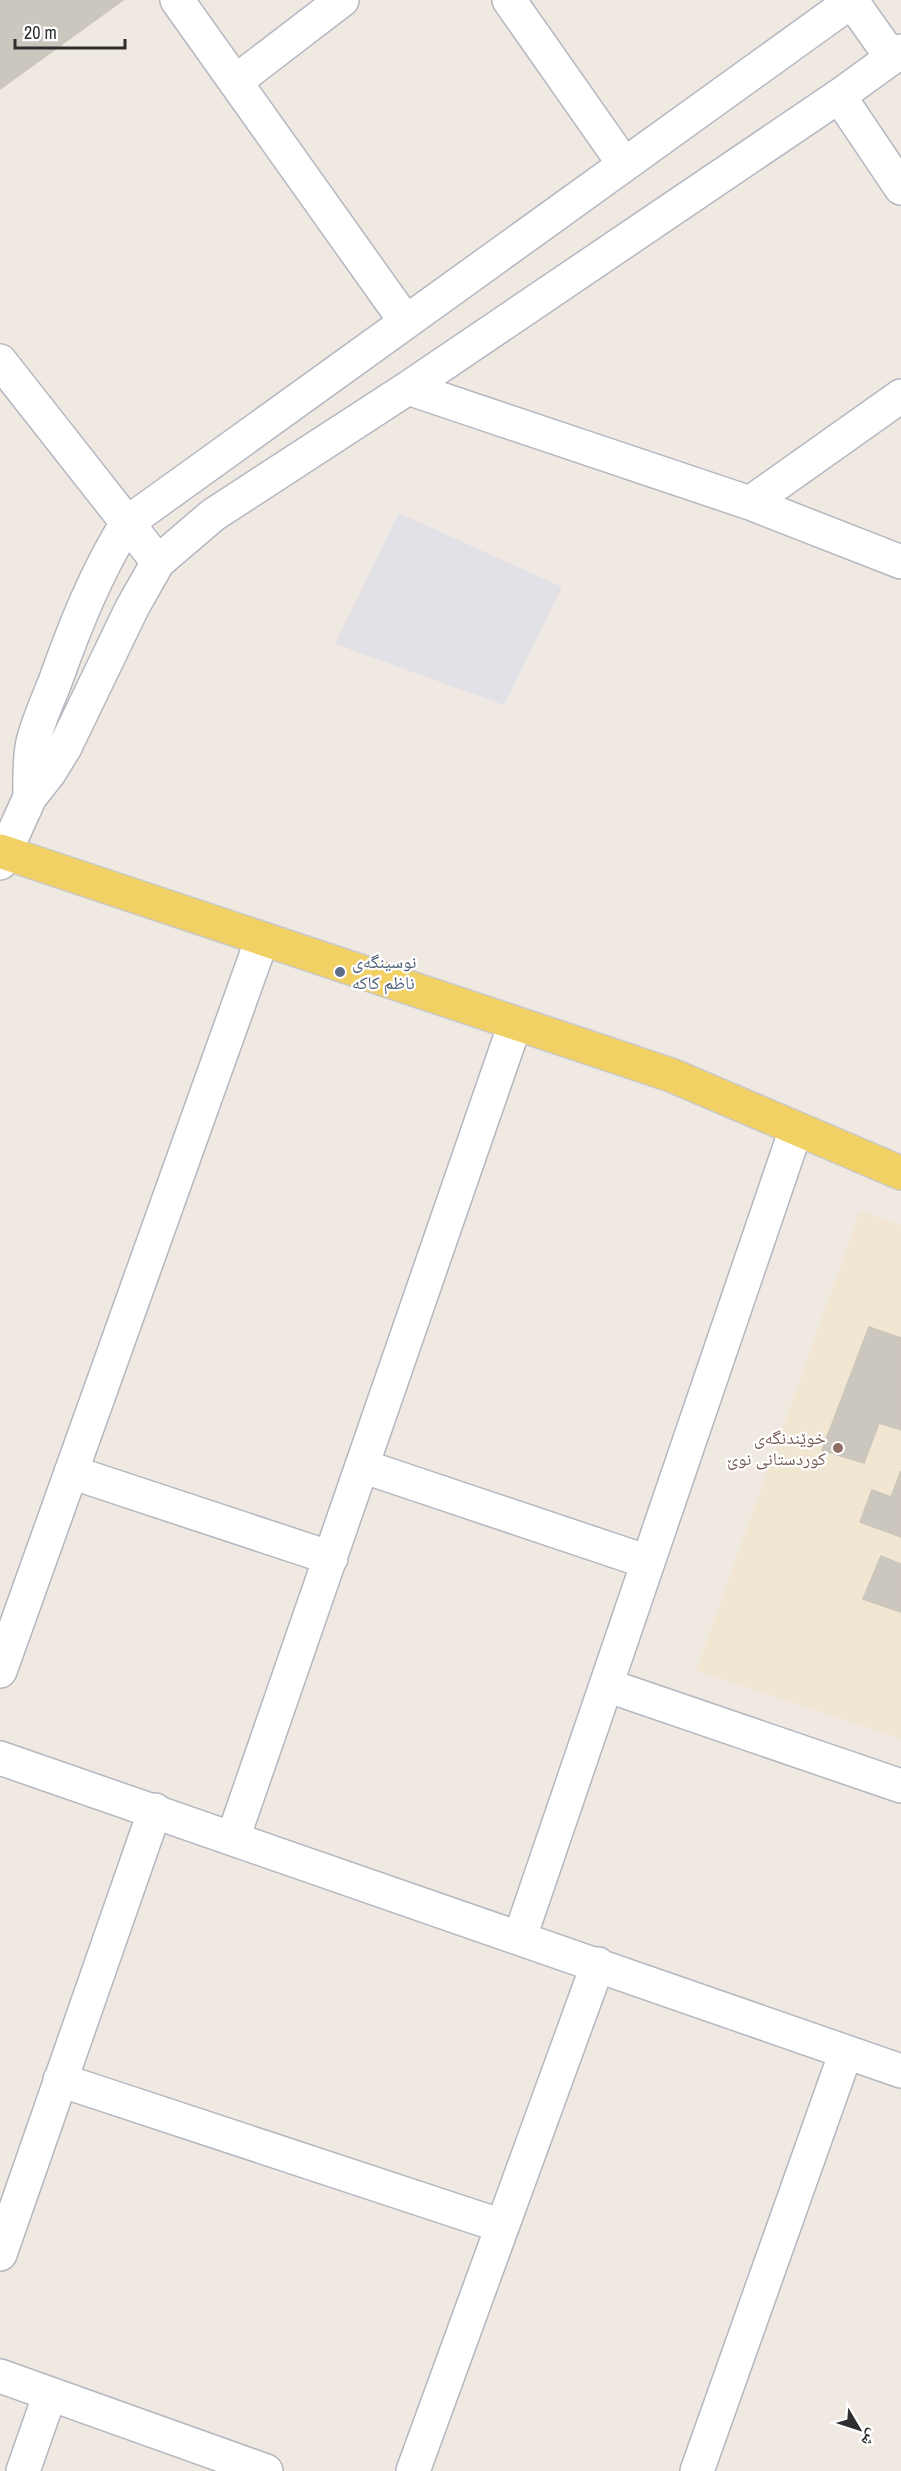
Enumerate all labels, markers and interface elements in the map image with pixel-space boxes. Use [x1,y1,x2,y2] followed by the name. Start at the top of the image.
[15,12,124,50] scale bar
[24,20,57,45] text: 20 m
[352,949,417,995] place label: نوسینگەی ناظم کاکە
[333,965,347,979] marker: نوسینگەی ناظم کاکە
[727,1425,827,1471] place label: خوێندنگەی کوردستانی نوێ
[831,1441,845,1455] marker: خوێندنگەی کوردستانی نوێ
[829,2399,889,2459] north arrow
[857,2425,885,2452] text: ش

